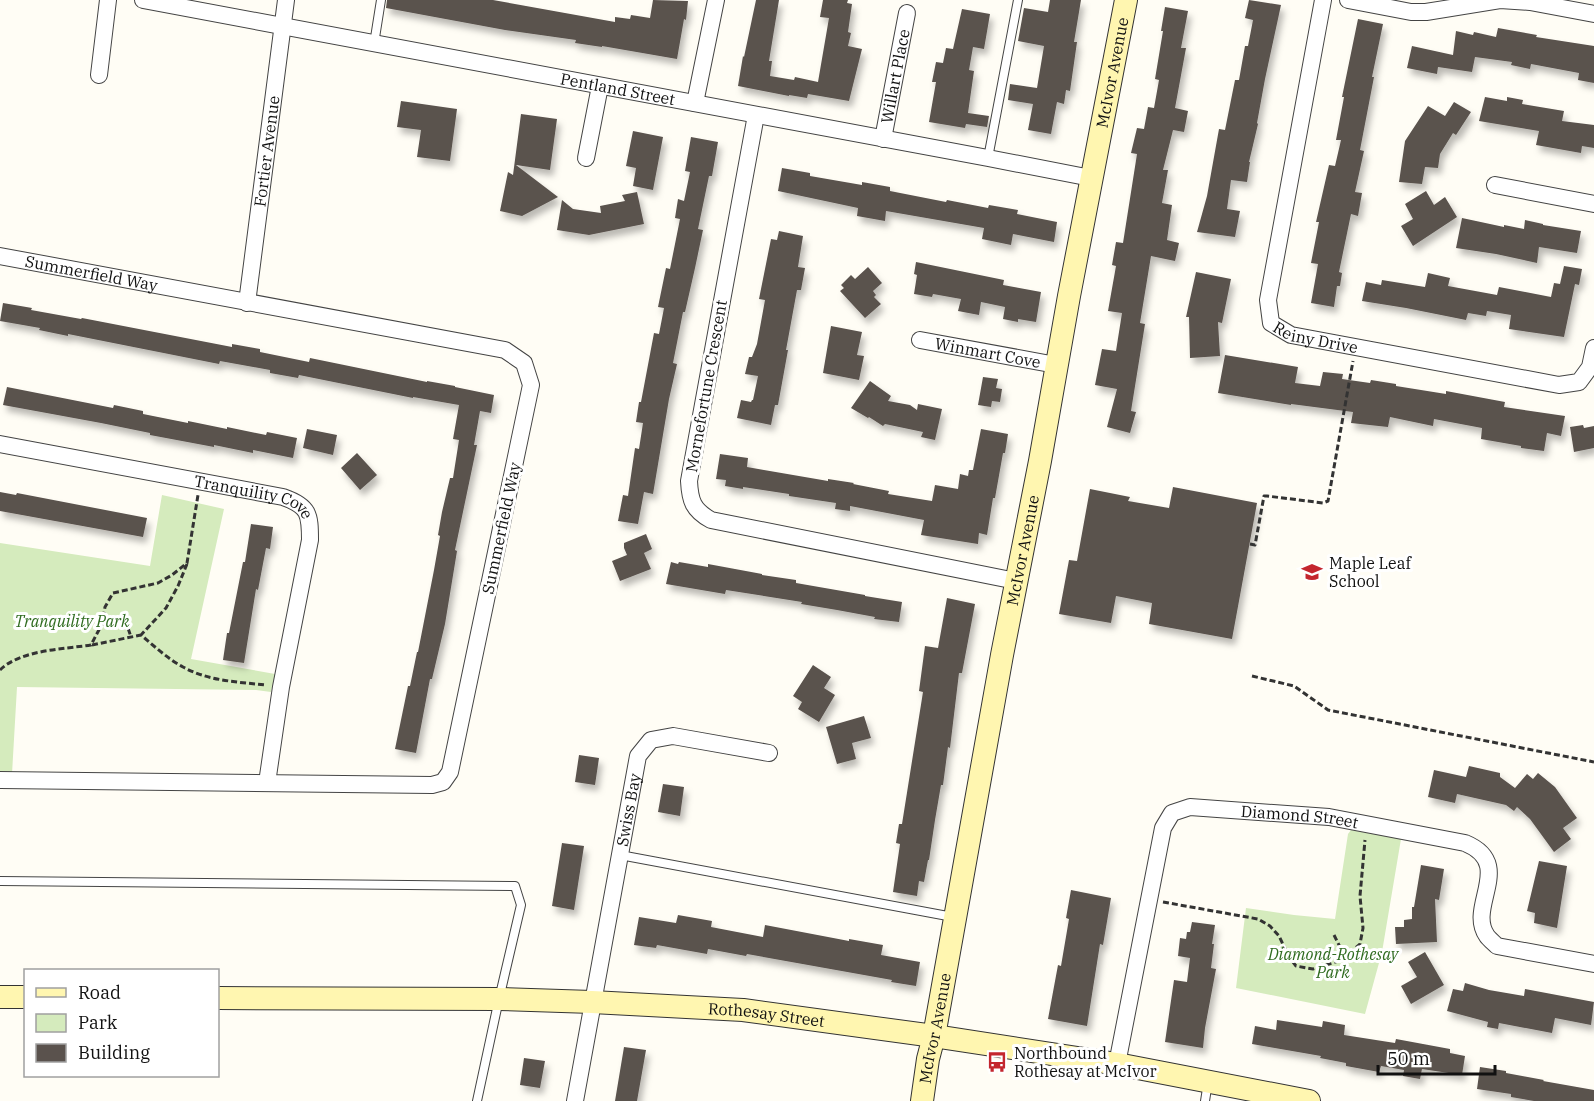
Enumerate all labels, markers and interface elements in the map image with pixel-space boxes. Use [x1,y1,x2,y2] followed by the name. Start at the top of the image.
[1092,16,1132,130] street label: McIvor Avenue
[876,27,914,125] street label: Willart Place
[559,68,677,109] street label: Pentland Street
[249,94,284,208] street label: Fortier Avenue
[24,251,160,295] street label: Summerfield Way
[681,298,731,474] street label: Mornefortune Crescent
[1270,317,1360,357] street label: Reiny Drive
[933,333,1042,372] street label: Winmart Cove
[477,460,525,596] street label: Summerfield Way
[192,471,318,522] street label: Tranquility Cove
[1002,493,1043,607] street label: McIvor Avenue
[1329,553,1412,591] place label: Maple Leaf School
[1300,560,1324,584] school or university icon: Maple Leaf School
[14,611,130,631] park label: Tranquility Park
[612,771,645,848] street label: Swiss Bay
[1240,801,1360,832] street label: Diamond Street
[1267,944,1400,982] park label: Diamond-Rothesay Park
[24,969,219,1077] legend
[915,971,955,1085] street label: McIvor Avenue
[78,981,121,1004] text: Road
[708,998,826,1031] street label: Rothesay Street
[78,1011,118,1034] text: Park
[1378,1038,1495,1076] scale bar
[78,1041,150,1064] text: Building
[1014,1043,1157,1081] place label: Northbound Rothesay at McIvor
[1387,1047,1430,1070] text: 50 m
[985,1050,1009,1074] bus stop icon: Northbound Rothesay at McIvor

